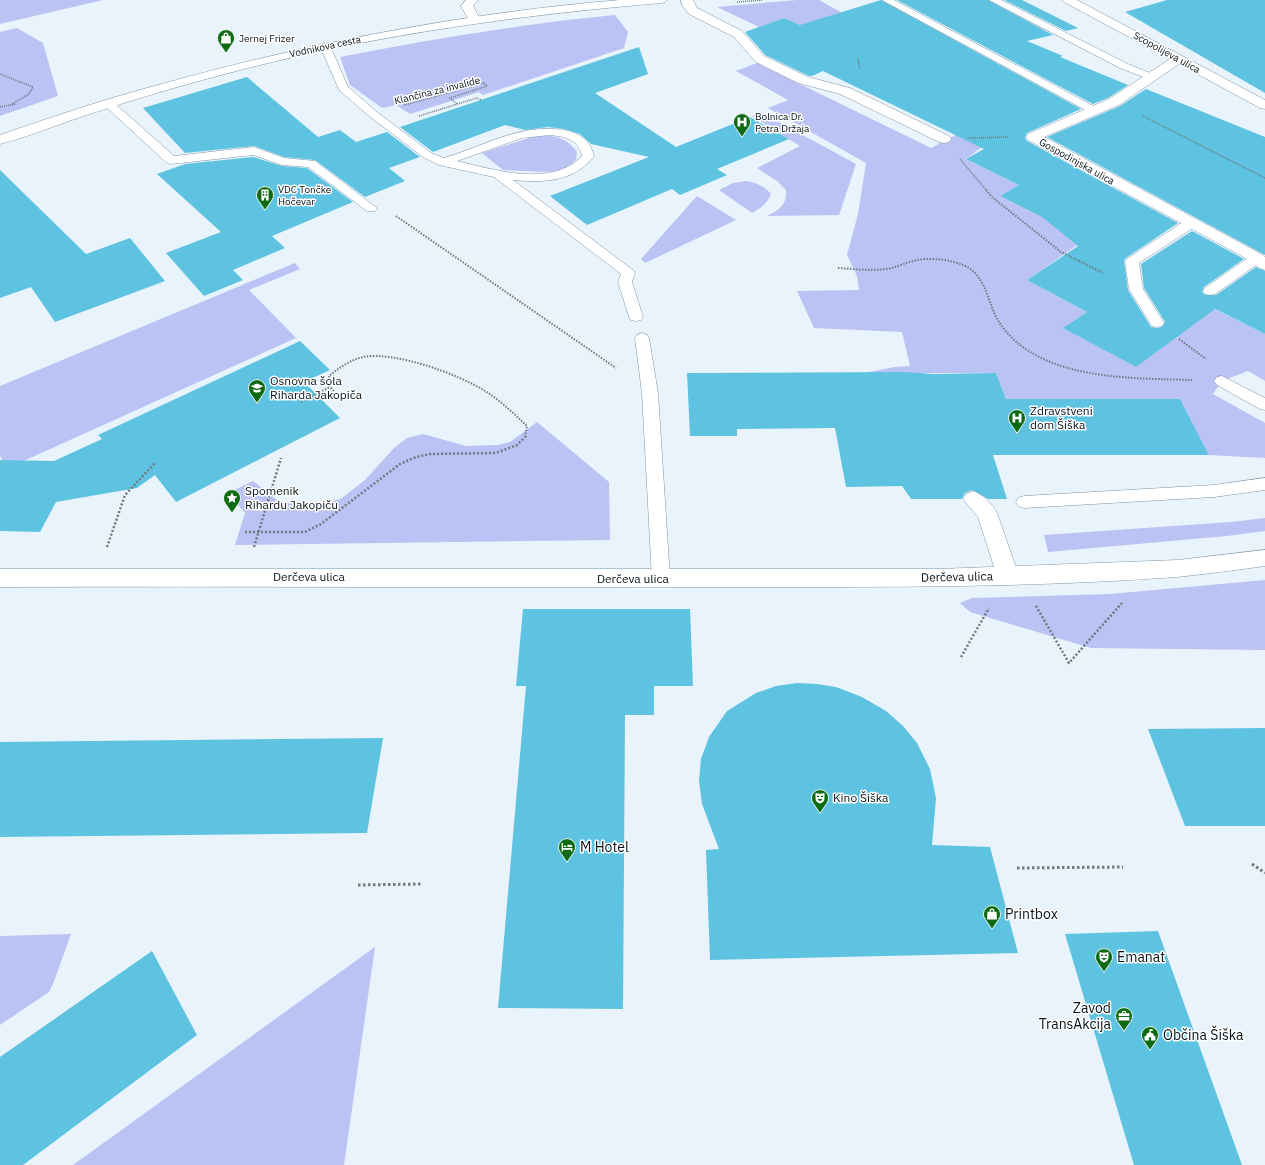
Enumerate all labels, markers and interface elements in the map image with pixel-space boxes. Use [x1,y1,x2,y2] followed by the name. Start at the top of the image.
[216,28,236,53] shop icon: Jernej Frizer
[1131,29,1203,77] street label: Scopolijeva ulica
[239,32,295,45] place label: Jernej Frizer
[288,32,363,60] street label: Vodnikova cesta
[393,73,482,107] street label: Klančina za invalide
[755,110,810,135] place label: Bolnica Dr. Petra Držaja
[732,112,752,137] hospital icon: Bolnica Dr. Petra Držaja
[1037,135,1117,188] street label: Gospodinjska ulica
[278,183,332,208] place label: VDC Tončke Hočevar
[255,185,275,210] building icon: VDC Tončke Hočevar
[270,373,363,402] place label: Osnovna šola Riharda Jakopiča
[247,378,267,403] school or university icon: Osnovna šola Riharda Jakopiča
[1030,403,1093,432] place label: Zdravstveni dom Šiška
[1007,408,1027,433] hospital icon: Zdravstveni dom Šiška
[245,483,338,512] place label: Spomenik Rihardu Jakopiču
[222,488,242,513] place icon: Spomenik Rihardu Jakopiču
[921,568,994,585] street label: Derčeva ulica
[273,569,346,584] street label: Derčeva ulica
[597,571,670,586] street label: Derčeva ulica
[810,788,830,813] theatre icon: Kino Šiška
[833,790,889,805] place label: Kino Šiška
[557,837,577,862] hotel icon: M Hotel
[580,838,629,856] place label: M Hotel
[982,904,1002,929] shop icon: Printbox
[1005,905,1058,923] place label: Printbox
[1094,947,1114,972] theatre icon: Emanat
[1117,948,1165,966] place label: Emanat
[1039,999,1112,1033] place label: Zavod TransAkcija
[1114,1006,1134,1031] office icon: Zavod TransAkcija
[1140,1025,1160,1050] public building icon: Občina Šiška
[1163,1025,1244,1044] place label: Občina Šiška

